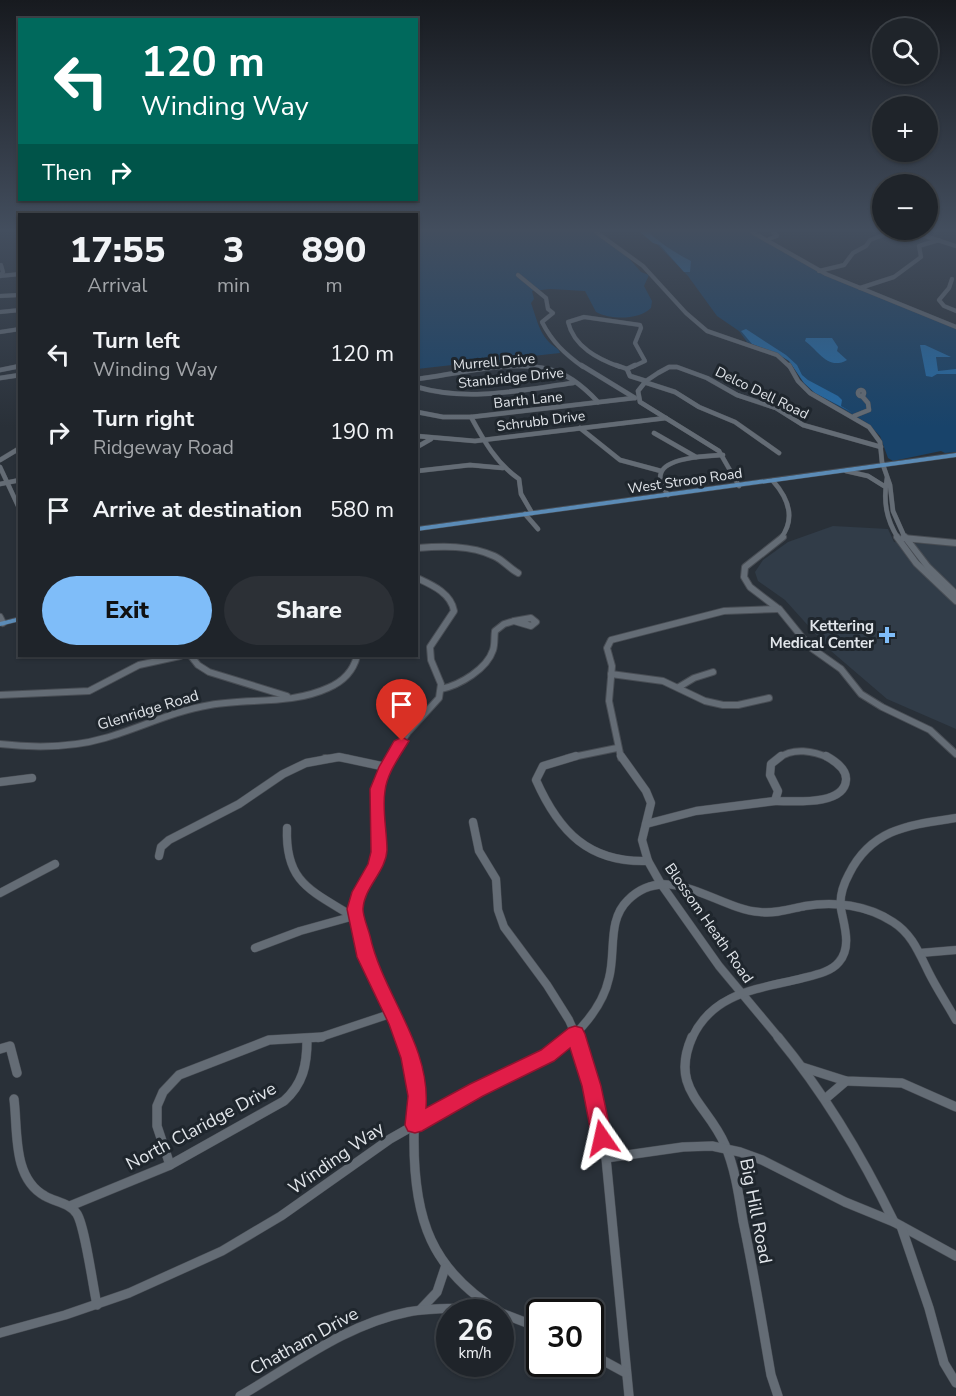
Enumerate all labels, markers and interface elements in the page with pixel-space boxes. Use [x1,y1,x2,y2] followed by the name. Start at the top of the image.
[872,18,938,240] map controls
[872,18,938,84] button: search
[141,34,265,91] text: 120 m
[42,42,120,120] icon: left
[141,88,309,125] text: Winding Way
[872,96,938,162] button: +
[104,156,137,189] icon: right
[42,158,92,188] text: Then
[872,174,938,240] button: −
[70,226,165,275] text: 17:55
[223,226,244,275] text: 3
[302,226,366,275] text: 890
[87,272,148,299] text: Arrival
[217,272,250,299] text: min
[325,272,343,299] text: m
[93,326,180,356] text: Turn left
[42,338,75,371] icon: left
[330,339,394,369] text: 120 m
[452,349,536,375] street label: Murrell Drive
[93,356,217,383] text: Winding Way
[712,362,812,424] street label: Delco Dell Road
[457,363,565,393] street label: Stanbridge Drive
[493,387,563,413] street label: Barth Lane
[93,404,194,434] text: Turn right
[496,406,586,436] street label: Schrubb Drive
[42,416,75,449] icon: right
[330,417,394,447] text: 190 m
[93,434,234,461] text: Ridgeway Road
[626,464,744,498] street label: West Stroop Road
[42,494,75,527] icon: arrive
[93,495,302,525] text: Arrive at destination
[330,495,394,525] text: 580 m
[42,576,212,645] button: Exit
[224,576,394,645] button: Share
[770,616,874,653] place label: Kettering Medical Center
[878,626,896,644] marker: Kettering Medical Center
[376,679,427,741] pin
[95,685,201,735] street label: Glenridge Road
[385,688,418,721] icon: arrive
[660,859,758,987] street label: Blossom Heath Road
[122,1076,280,1176] street label: North Claridge Drive
[570,1106,634,1170] position arrow
[283,1116,389,1200] street label: Winding Way
[734,1156,778,1266] street label: Big Hill Road
[526,1299,604,1377] speed limit sign: 30
[245,1301,363,1381] street label: Chatham Drive
[457,1310,493,1351] text: 26
[458,1343,492,1363] text: km/h

